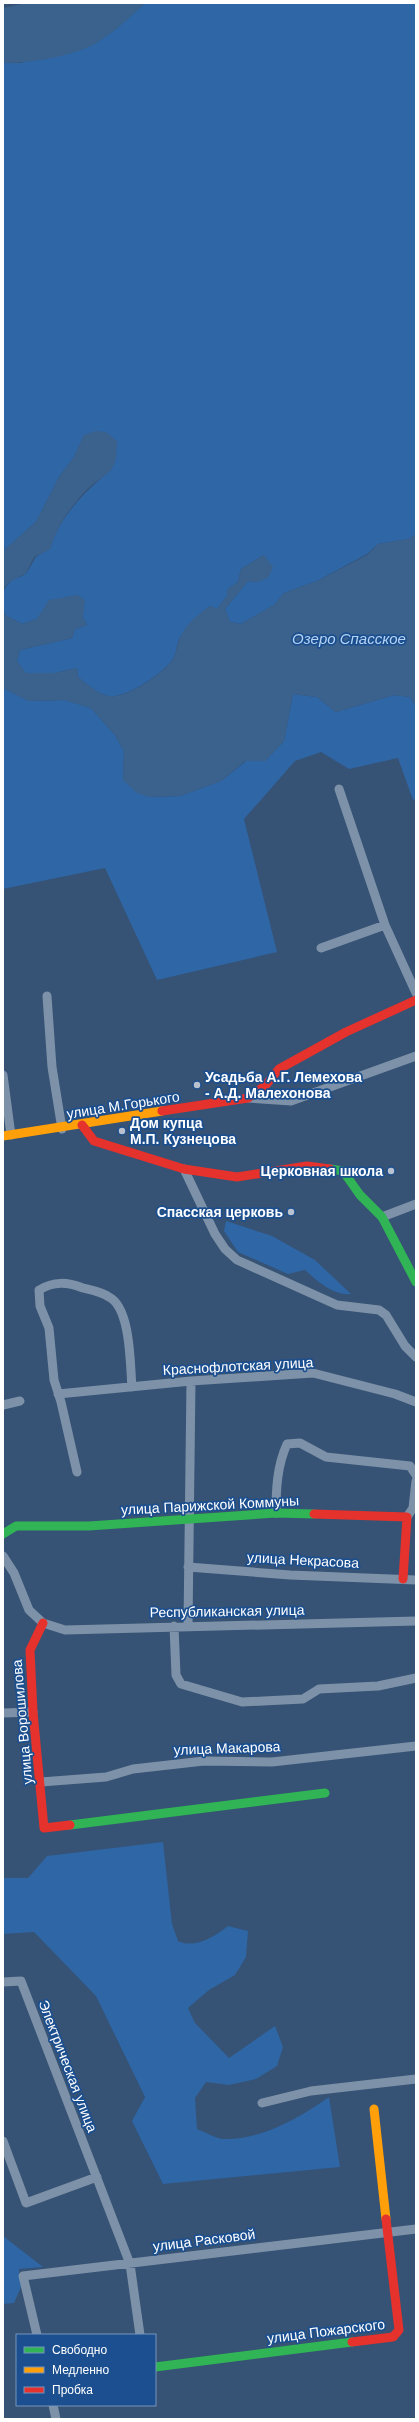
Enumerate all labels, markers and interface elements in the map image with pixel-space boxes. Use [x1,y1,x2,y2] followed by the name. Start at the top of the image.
[292,630,406,647] water label: Озеро Спасское
[205,1069,362,1101] place label: Усадьба А.Г. Лемехова - А.Д. Малехонова
[192,1080,202,1090] marker: Усадьба А.Г. Лемехова - А.Д. Малехонова
[65,1088,181,1122] street label: улица М.Горького
[130,1115,236,1147] place label: Дом купца М.П. Кузнецова
[117,1126,127,1136] marker: Дом купца М.П. Кузнецова
[261,1163,383,1179] place label: Церковная школа
[386,1166,396,1176] marker: Церковная школа
[157,1204,283,1220] place label: Спасская церковь
[286,1207,296,1217] marker: Спасская церковь
[162,1354,314,1378] street label: Краснофлотская улица
[121,1492,299,1518] street label: улица Парижской Коммуны
[247,1549,360,1571] street label: улица Некрасова
[149,1602,305,1620] street label: Республиканская улица
[9,1659,35,1785] street label: улица Ворошилова
[173,1738,281,1758] street label: улица Макарова
[35,1998,101,2134] street label: Электрическая улица
[152,2226,256,2254] street label: улица Расковой
[266,2316,386,2346] street label: улица Пожарского
[16,2334,156,2406] legend
[52,2343,107,2357] text: Свободно
[52,2363,109,2377] text: Медленно
[52,2383,93,2397] text: Пробка

